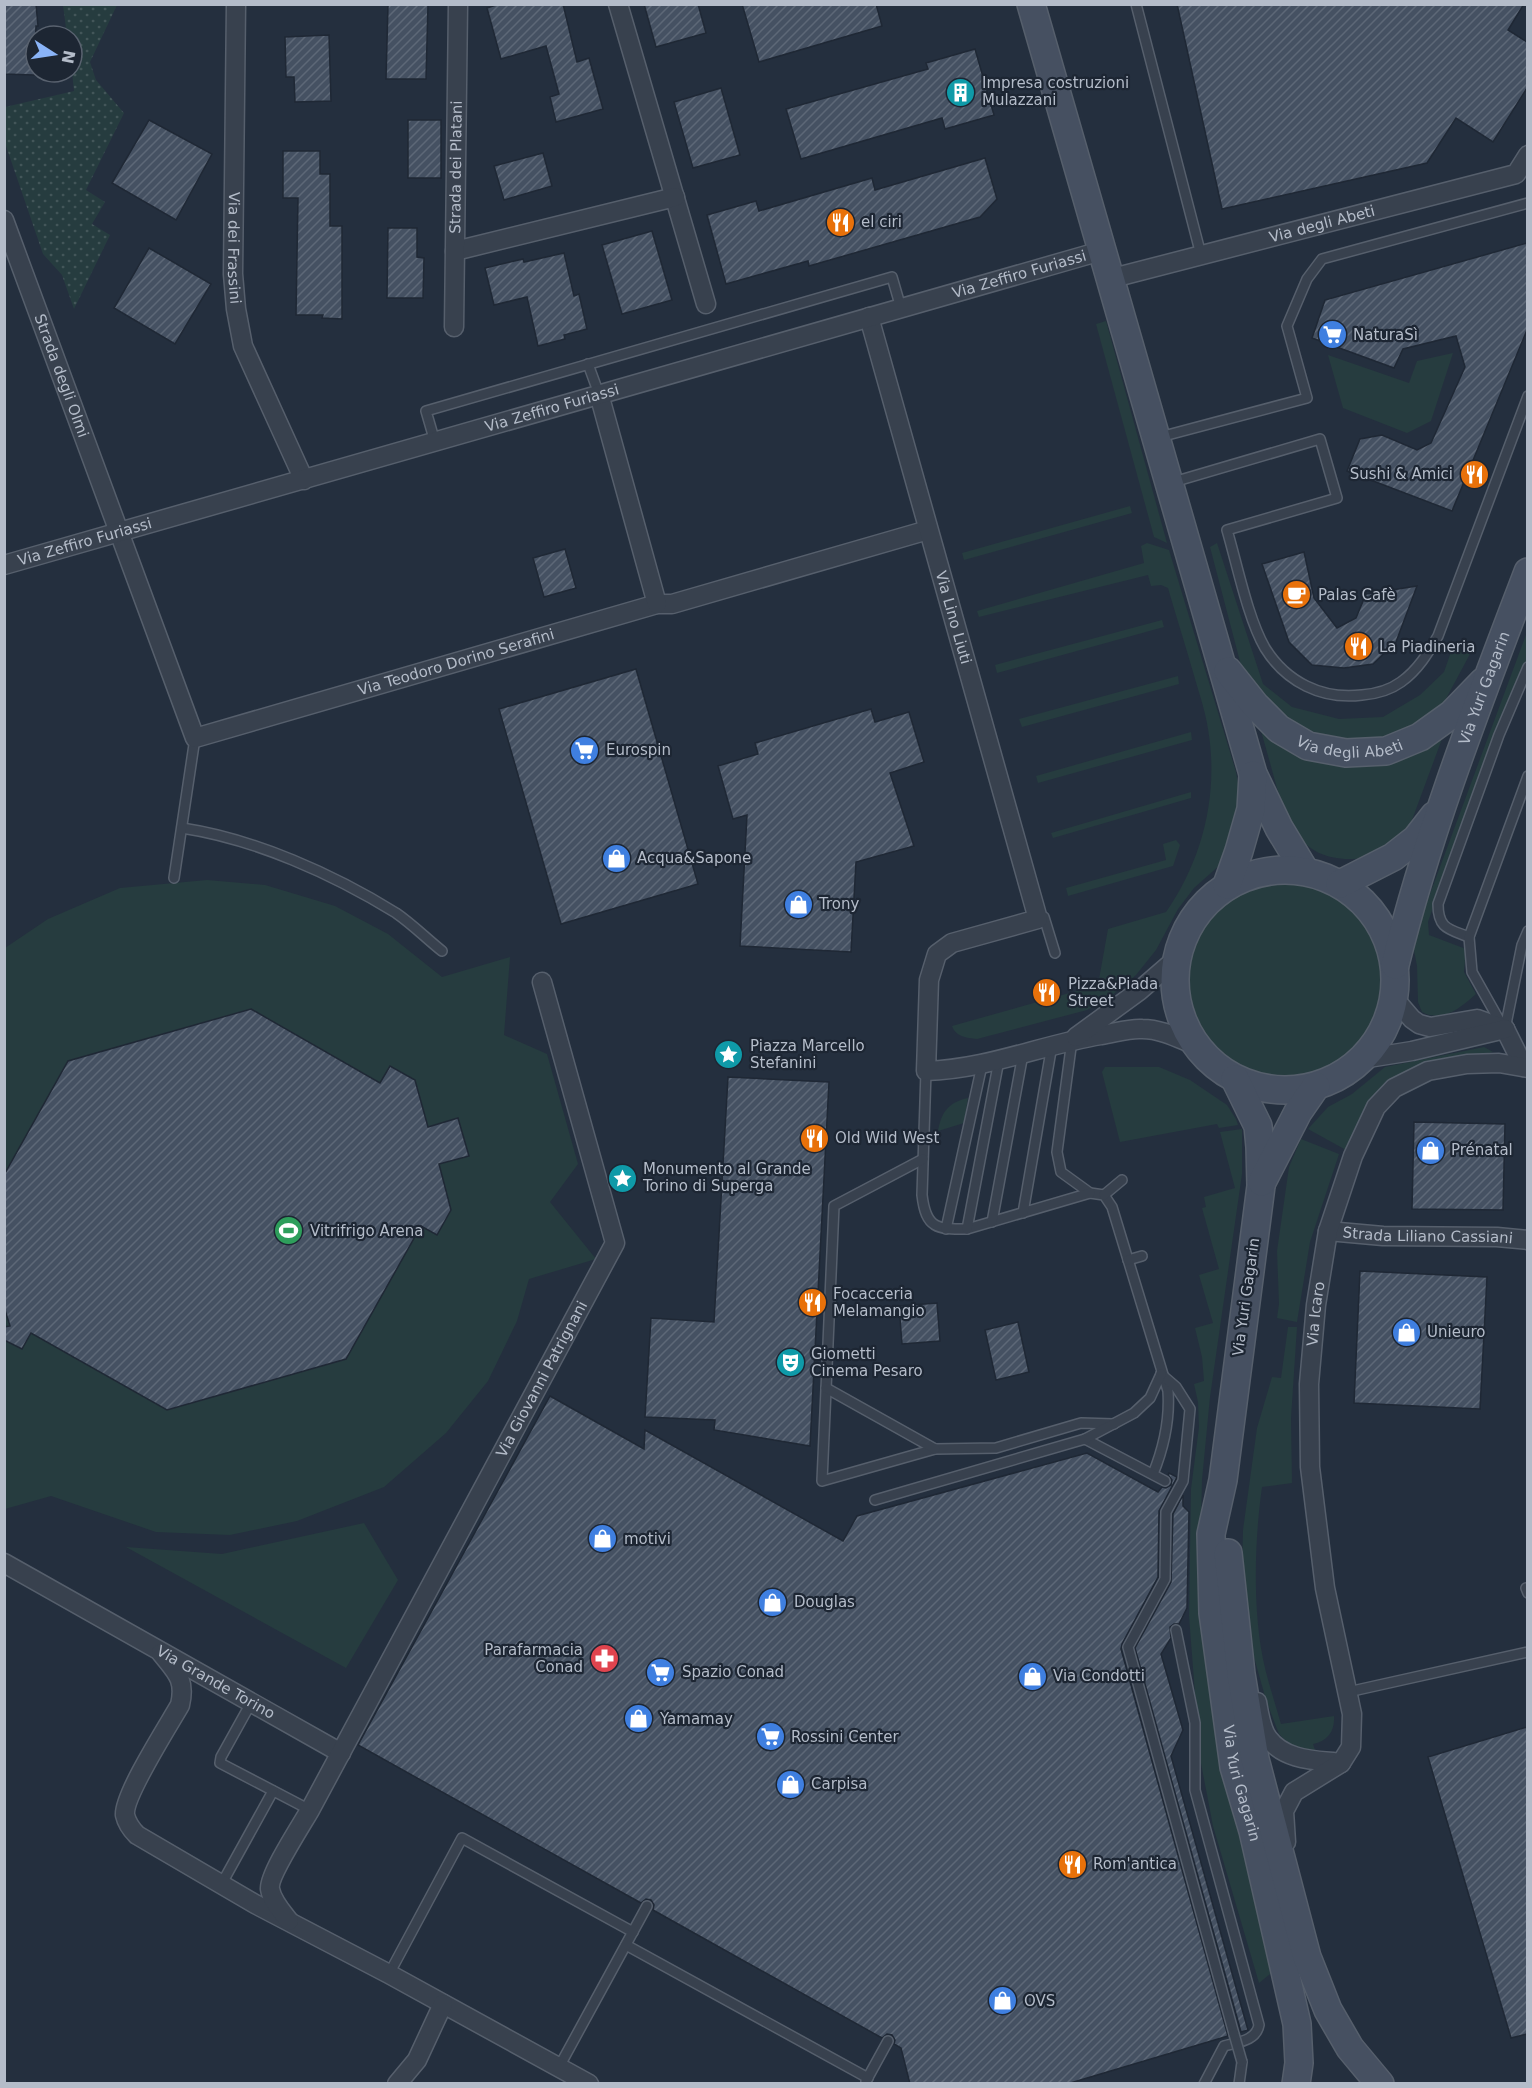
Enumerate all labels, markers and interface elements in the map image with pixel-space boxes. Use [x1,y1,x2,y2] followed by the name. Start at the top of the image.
[24,24,84,84] north arrow
[57,48,79,66] text: N
[982,74,1129,109] place label: Impresa costruzioni Mulazzani
[945,76,977,108] building icon: Impresa costruzioni Mulazzani
[446,100,466,234] street label: Strada dei Platani
[224,192,245,305] street label: Via dei Frassini
[1267,202,1377,246] street label: Via degli Abeti
[824,206,856,238] restaurant icon: el ciri
[861,213,902,231] place label: el ciri
[950,247,1088,302] street label: Via Zeffiro Furiassi
[30,311,92,440] street label: Strada degli Olmi
[1316,319,1348,351] supermarket icon: NaturaSì
[1353,326,1418,344] place label: NaturaSì
[483,380,621,436] street label: Via Zeffiro Furiassi
[1458,458,1490,490] restaurant icon: Sushi & Amici
[1350,465,1453,483] place label: Sushi & Amici
[16,514,154,570] street label: Via Zeffiro Furiassi
[932,569,975,666] street label: Via Lino Liuti
[1281,579,1313,611] cafe icon: Palas Cafè
[1318,586,1396,604] place label: Palas Cafè
[356,625,556,699] street label: Via Teodoro Dorino Serafini
[1455,629,1514,747] street label: Via Yuri Gagarin
[1342,631,1374,663] restaurant icon: La Piadineria
[1379,638,1475,656] place label: La Piadineria
[1293,732,1406,762] street label: Via degli Abeti
[569,734,601,766] supermarket icon: Eurospin
[606,741,671,759] place label: Eurospin
[600,842,632,874] shop icon: Acqua&Sapone
[637,849,751,867] place label: Acqua&Sapone
[782,888,814,920] shop icon: Trony
[818,895,859,913] place label: Trony
[1068,975,1158,1010] place label: Pizza&Piada Street
[1031,977,1063,1009] restaurant icon: Pizza&Piada Street
[750,1037,865,1072] place label: Piazza Marcello Stefanini
[713,1039,745,1071] place icon: Piazza Marcello Stefanini
[798,1122,830,1154] restaurant icon: Old Wild West
[835,1129,939,1147] place label: Old Wild West
[1414,1134,1446,1166] shop icon: Prénatal
[1451,1141,1513,1159] place label: Prénatal
[642,1160,811,1195] place label: Monumento al Grande Torino di Superga
[606,1162,638,1194] place icon: Monumento al Grande Torino di Superga
[273,1215,305,1247] sports icon: Vitrifrigo Arena
[310,1222,423,1240] place label: Vitrifrigo Arena
[1342,1223,1514,1247] street label: Strada Liliano Cassiani
[1229,1237,1263,1357] street label: Via Yuri Gagarin
[1303,1280,1329,1347] street label: Via Icaro
[833,1285,925,1320] place label: Focacceria Melamangio
[796,1287,828,1319] restaurant icon: Focacceria Melamangio
[492,1298,591,1460] street label: Via Giovanni Patrignani
[1390,1316,1422,1348] shop icon: Unieuro
[1427,1323,1485,1341] place label: Unieuro
[811,1345,923,1380] place label: Giometti Cinema Pesaro
[774,1347,806,1379] theatre icon: Giometti Cinema Pesaro
[587,1523,619,1555] shop icon: motivi
[624,1530,671,1548] place label: motivi
[757,1586,789,1618] shop icon: Douglas
[794,1593,855,1611] place label: Douglas
[484,1641,583,1676] place label: Parafarmacia Conad
[153,1642,278,1723] street label: Via Grande Torino
[588,1643,620,1675] pharmacy icon: Parafarmacia Conad
[645,1656,677,1688] supermarket icon: Spazio Conad
[1016,1660,1048,1692] shop icon: Via Condotti
[682,1663,784,1681] place label: Spazio Conad
[1053,1667,1145,1685] place label: Via Condotti
[623,1703,655,1735] shop icon: Yamamay
[659,1710,733,1728] place label: Yamamay
[754,1721,786,1753] supermarket icon: Rossini Center
[1219,1724,1264,1843] street label: Via Yuri Gagarin
[791,1728,899,1746] place label: Rossini Center
[774,1768,806,1800] shop icon: Carpisa
[811,1775,868,1793] place label: Carpisa
[1056,1848,1088,1880] restaurant icon: Rom'antica
[1093,1855,1177,1873] place label: Rom'antica
[987,1985,1019,2017] shop icon: OVS
[1024,1992,1055,2010] place label: OVS

